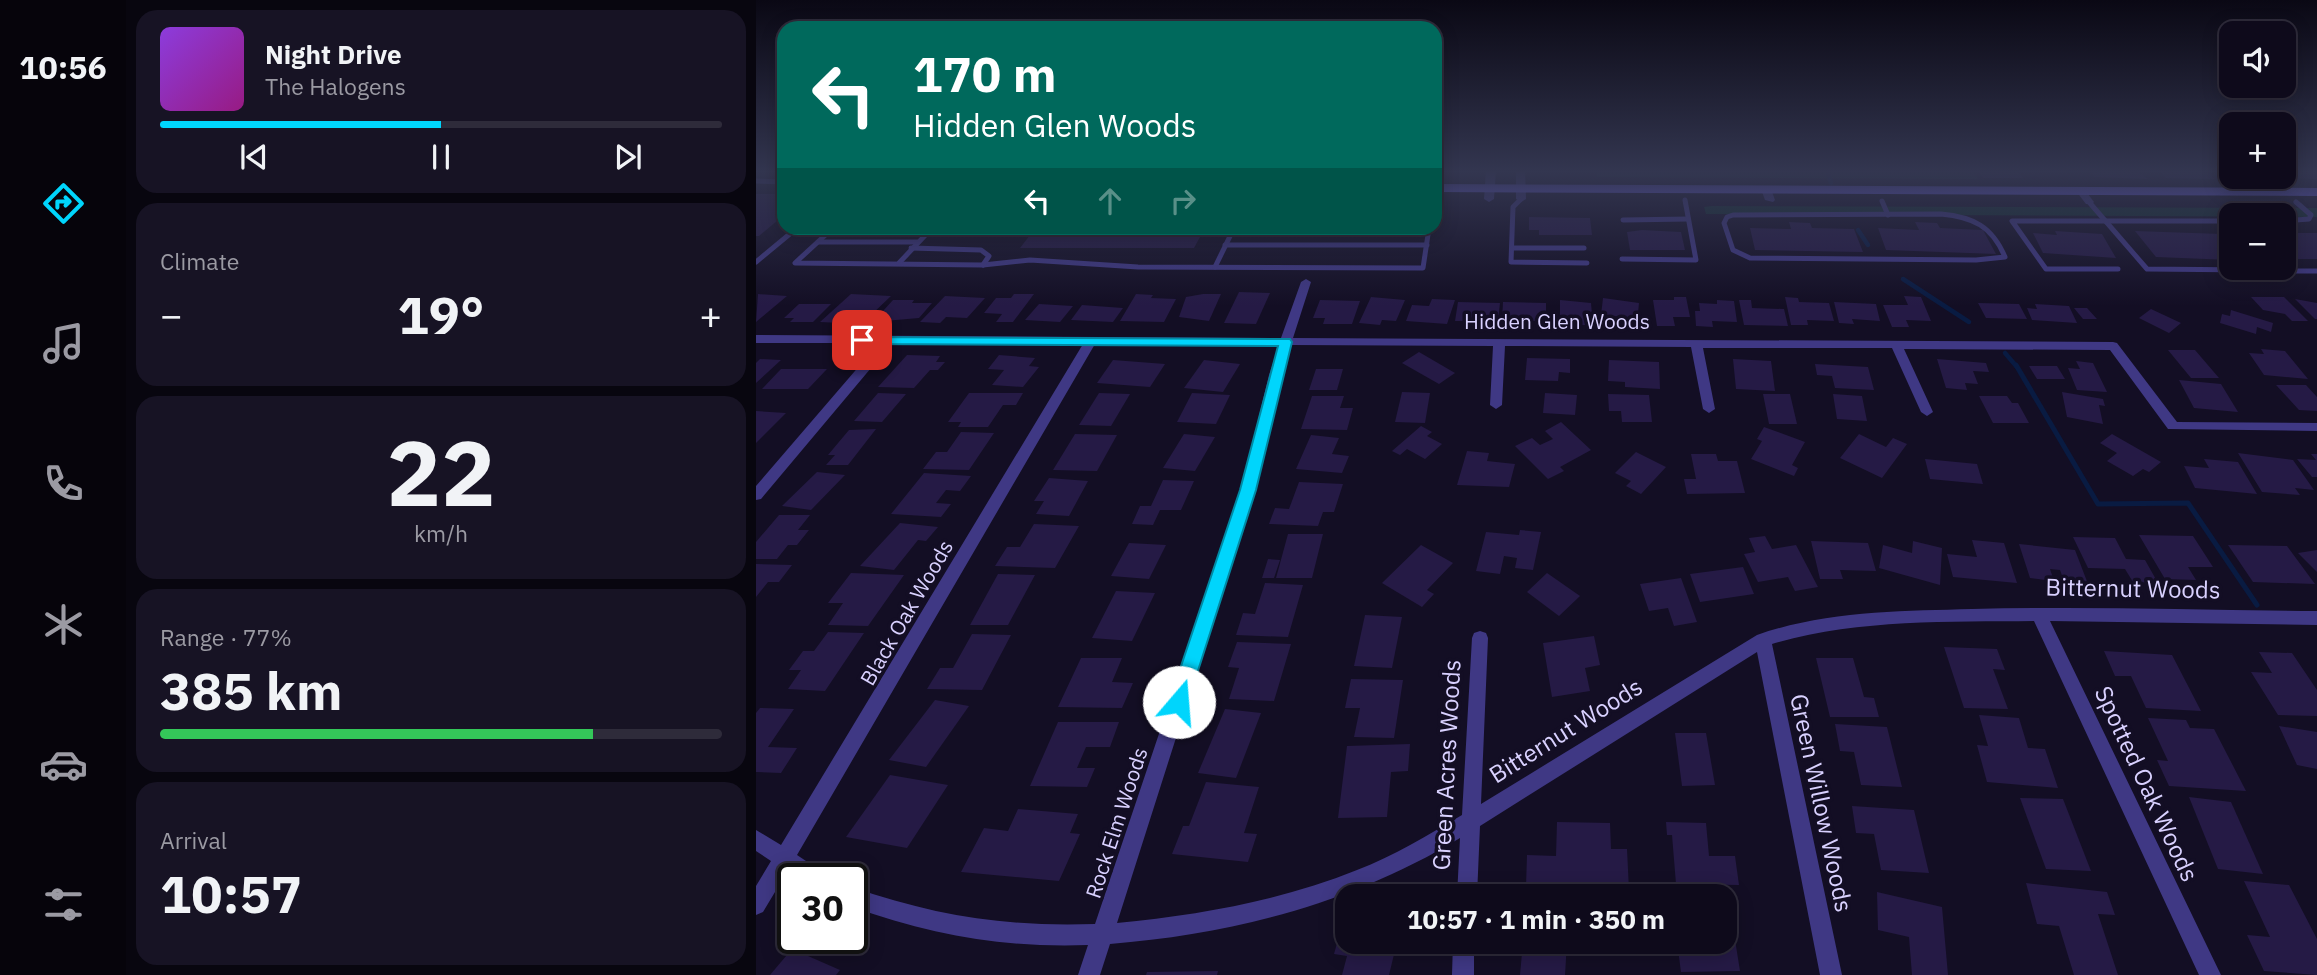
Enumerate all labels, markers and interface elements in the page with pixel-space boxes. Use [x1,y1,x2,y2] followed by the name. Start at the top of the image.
[2219,21,2296,280] map controls
[2219,21,2296,98] button: sound
[265,37,402,71] text: Night Drive
[913,42,1057,105] text: 170 m
[19,46,107,88] text: 10:56
[798,49,889,140] icon: left
[265,71,406,101] text: The Halogens
[913,104,1196,146] text: Hidden Glen Woods
[2219,112,2296,189] button: +
[235,138,273,176] icon: previous
[422,138,460,176] icon: pause
[609,138,647,176] icon: next
[39,179,88,228] icon: directions
[1018,182,1056,220] icon: left
[1091,182,1129,220] icon: ahead
[1164,182,1202,220] icon: right
[2219,203,2296,280] button: −
[160,246,239,276] text: Climate
[398,281,484,348] text: 19°
[160,290,183,339] text: −
[699,290,722,339] text: +
[1464,307,1650,335] street label: Hidden Glen Woods
[832,310,892,370] pin
[39,319,88,368] icon: music
[843,321,881,359] icon: arrive
[386,413,496,531] text: 22
[39,459,88,508] icon: phone
[414,518,468,548] text: km/h
[853,535,959,690] street label: Black Oak Woods
[2045,570,2221,606] street label: Bitternut Woods
[39,600,88,649] icon: climate
[160,622,292,652] text: Range · 77%
[160,657,342,724] text: 385 km
[1424,659,1468,871] street label: Green Acres Woods
[1142,665,1216,739] position arrow
[1483,670,1648,790] street label: Bitternut Woods
[2088,681,2206,887] street label: Spotted Oak Woods
[1783,691,1861,915] street label: Green Willow Woods
[39,740,88,789] icon: car
[1078,744,1154,902] street label: Rock Elm Woods
[160,825,227,855] text: Arrival
[160,860,302,927] text: 10:57
[777,863,868,954] speed limit sign: 30
[39,880,88,929] icon: filters
[1407,902,1665,936] text: 10:57 · 1 min · 350 m

